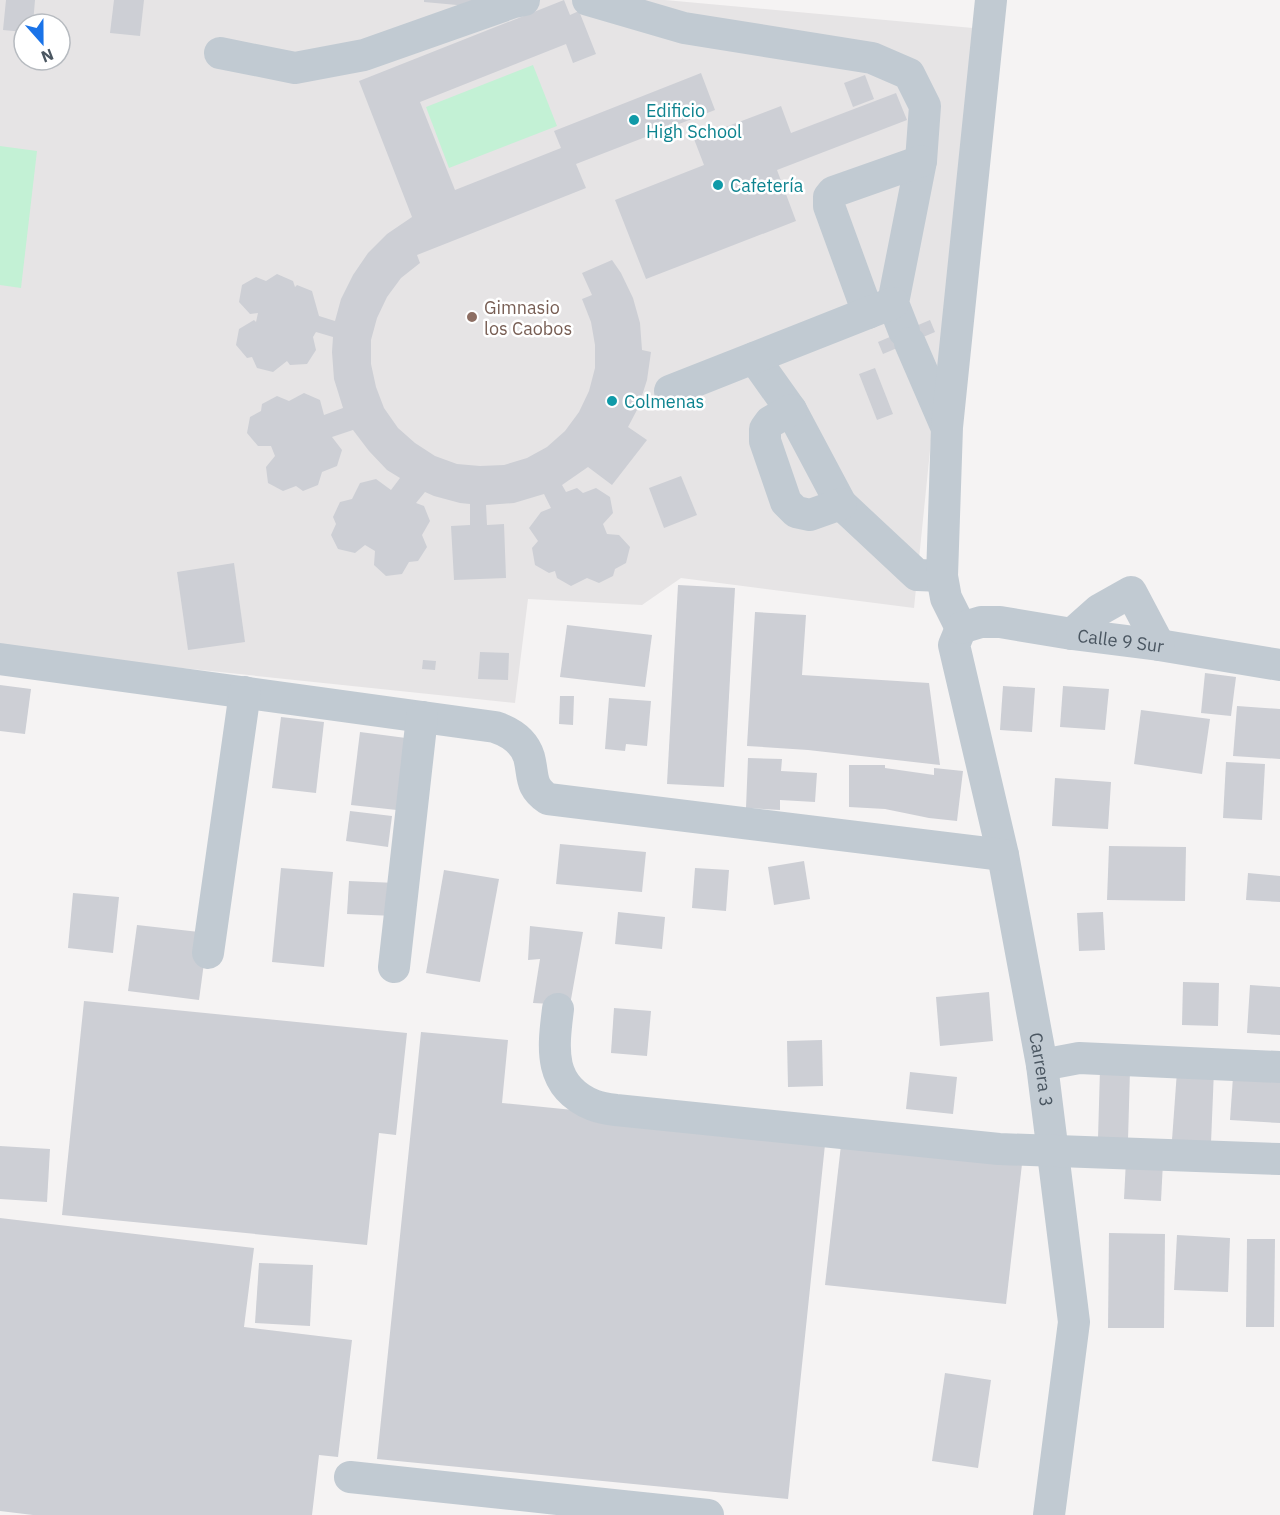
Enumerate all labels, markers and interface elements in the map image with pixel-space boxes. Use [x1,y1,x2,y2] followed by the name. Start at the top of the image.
[12,12,72,72] north arrow
[38,45,56,67] text: N
[646,99,742,143] place label: Edificio High School
[627,113,641,127] marker: Edificio High School
[730,174,804,197] place label: Cafetería
[711,178,725,192] marker: Cafetería
[484,296,572,340] place label: Gimnasio los Caobos
[465,310,479,324] marker: Gimnasio los Caobos
[624,390,704,413] place label: Colmenas
[605,394,619,408] marker: Colmenas
[1076,623,1166,657] street label: Calle 9 Sur
[1025,1030,1059,1108] street label: Carrera 3

